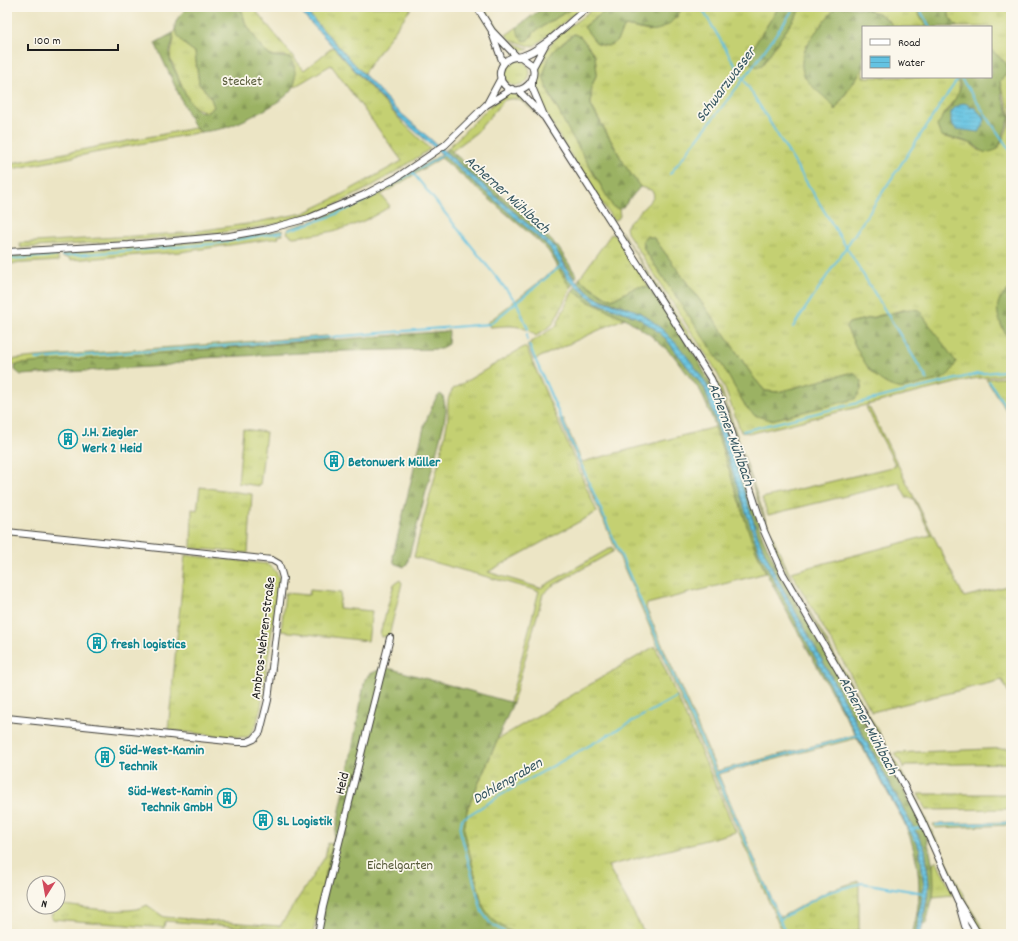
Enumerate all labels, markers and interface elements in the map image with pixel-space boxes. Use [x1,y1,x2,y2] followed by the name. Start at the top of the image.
[28,26,118,52] scale bar
[862,26,992,78] legend
[34,33,61,50] text: 100 m
[898,35,920,52] text: Road
[691,42,763,127] water label: Schwarzwasser
[898,55,925,72] text: Water
[222,72,262,92] park label: Stecket
[459,151,555,241] water label: Acherner Mühlbach
[701,380,759,490] water label: Acherner Mühlbach
[82,423,143,459] place label: J.H. Ziegler Werk 2 Heid
[57,428,79,450] building icon: J.H. Ziegler Werk 2 Heid
[323,450,345,472] building icon: Betonwerk Müller
[348,453,441,473] place label: Betonwerk Müller
[247,576,281,701] street label: Ambros-Nehren-Straße
[86,632,108,654] building icon: fresh logistics
[110,635,186,655] place label: fresh logistics
[832,673,903,780] water label: Acherner Mühlbach
[119,741,205,777] place label: Süd-West-Kamin Technik
[94,746,116,768] building icon: Süd-West-Kamin Technik
[469,752,548,811] water label: Dohlengraben
[331,770,355,797] street label: Heid
[128,782,214,818] place label: Süd-West-Kamin Technik GmbH
[216,787,238,809] building icon: Süd-West-Kamin Technik GmbH
[252,809,274,831] building icon: SL Logistik
[277,812,332,832] place label: SL Logistik
[367,856,433,876] park label: Eichelgarten
[26,875,66,915] north arrow
[40,894,49,911] text: N

